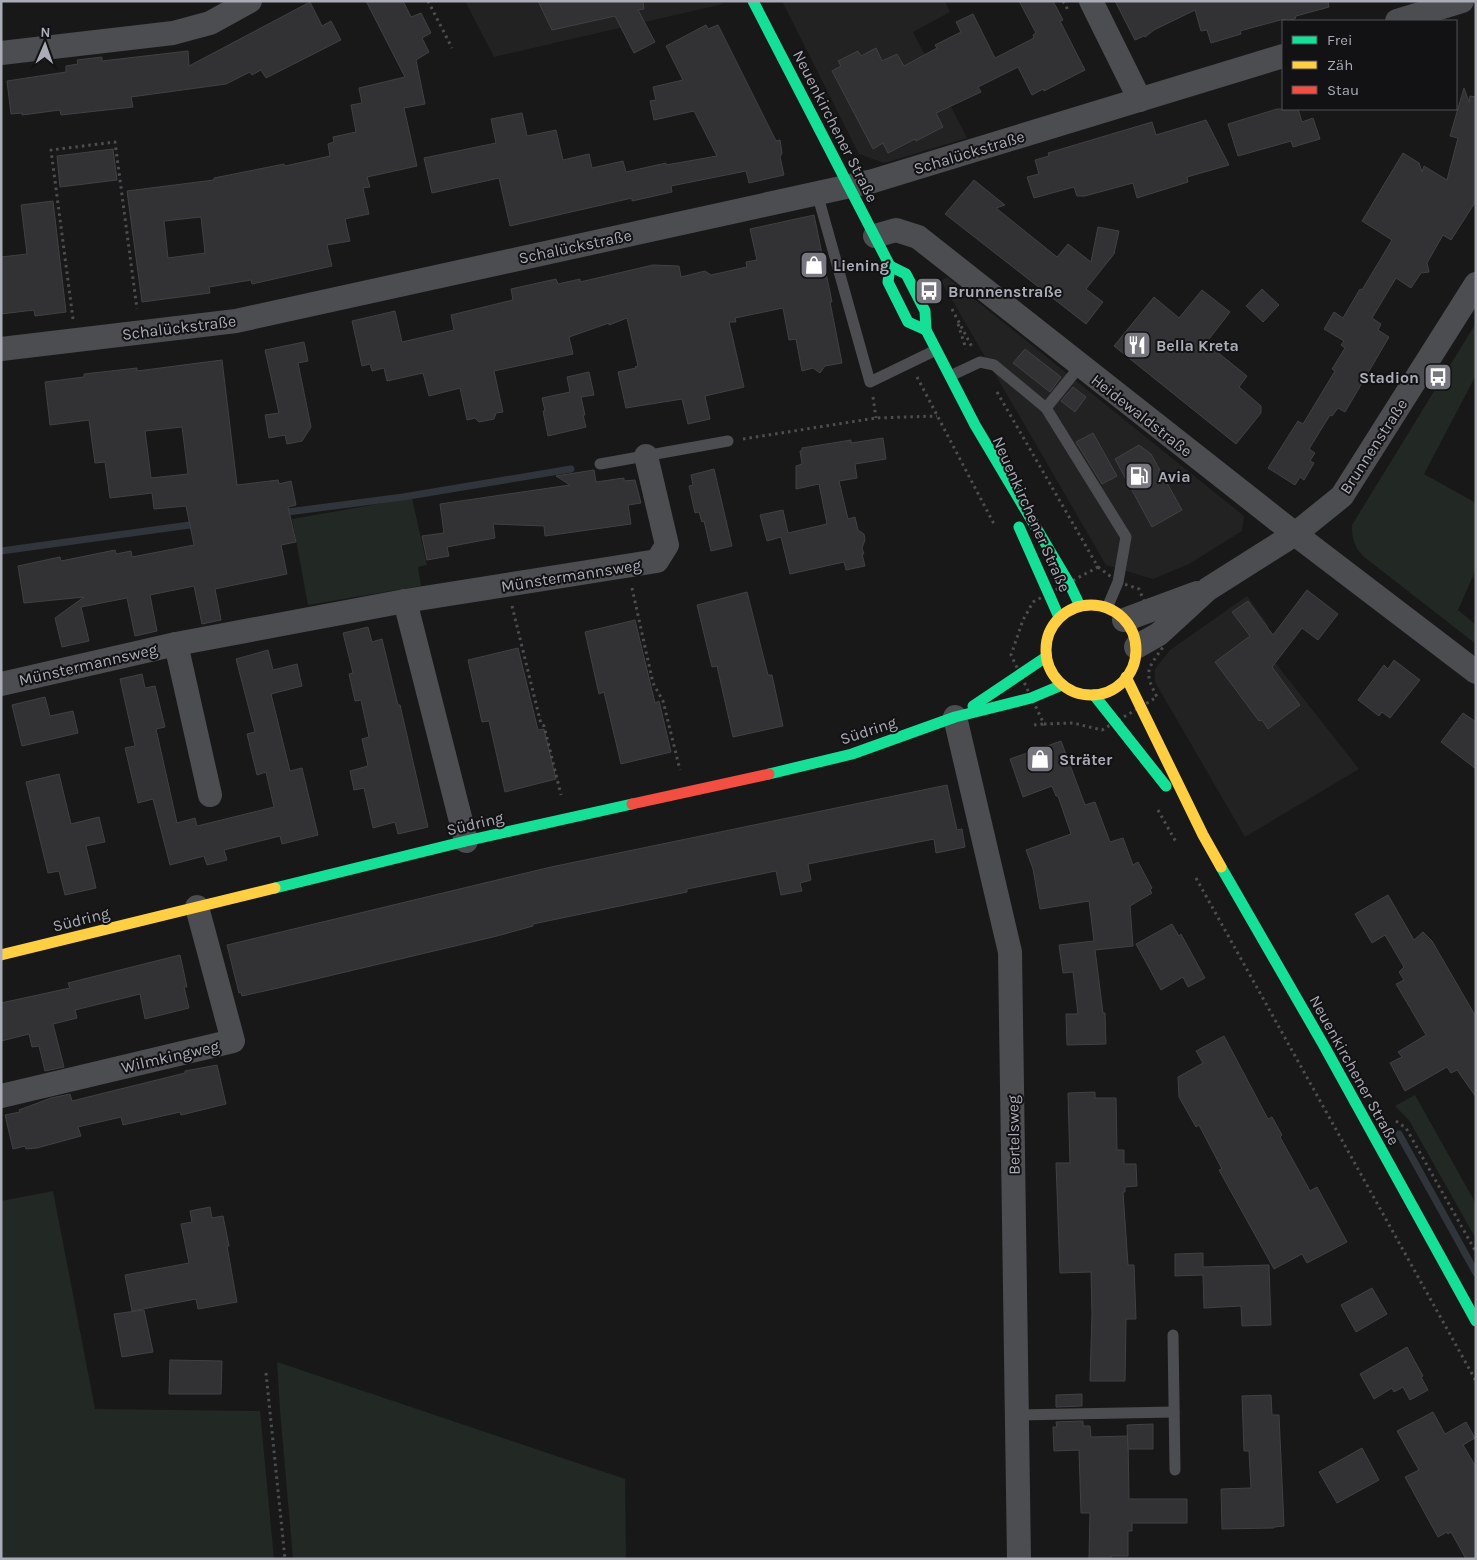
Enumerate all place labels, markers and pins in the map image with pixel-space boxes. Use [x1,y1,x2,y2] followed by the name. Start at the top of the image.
[799,250,829,280] shop icon: Liening
[833,256,889,275] place label: Liening
[914,276,944,306] bus stop icon: Brunnenstraße
[948,282,1062,301] place label: Brunnenstraße
[1122,330,1152,360] restaurant icon: Bella Kreta
[1156,336,1239,355] place label: Bella Kreta
[1423,362,1453,392] bus stop icon: Stadion
[1359,368,1419,387] place label: Stadion
[1124,461,1154,491] fuel station icon: Avia
[1158,467,1191,486] place label: Avia
[1025,744,1055,774] shop icon: Sträter
[1059,750,1113,769] place label: Sträter

